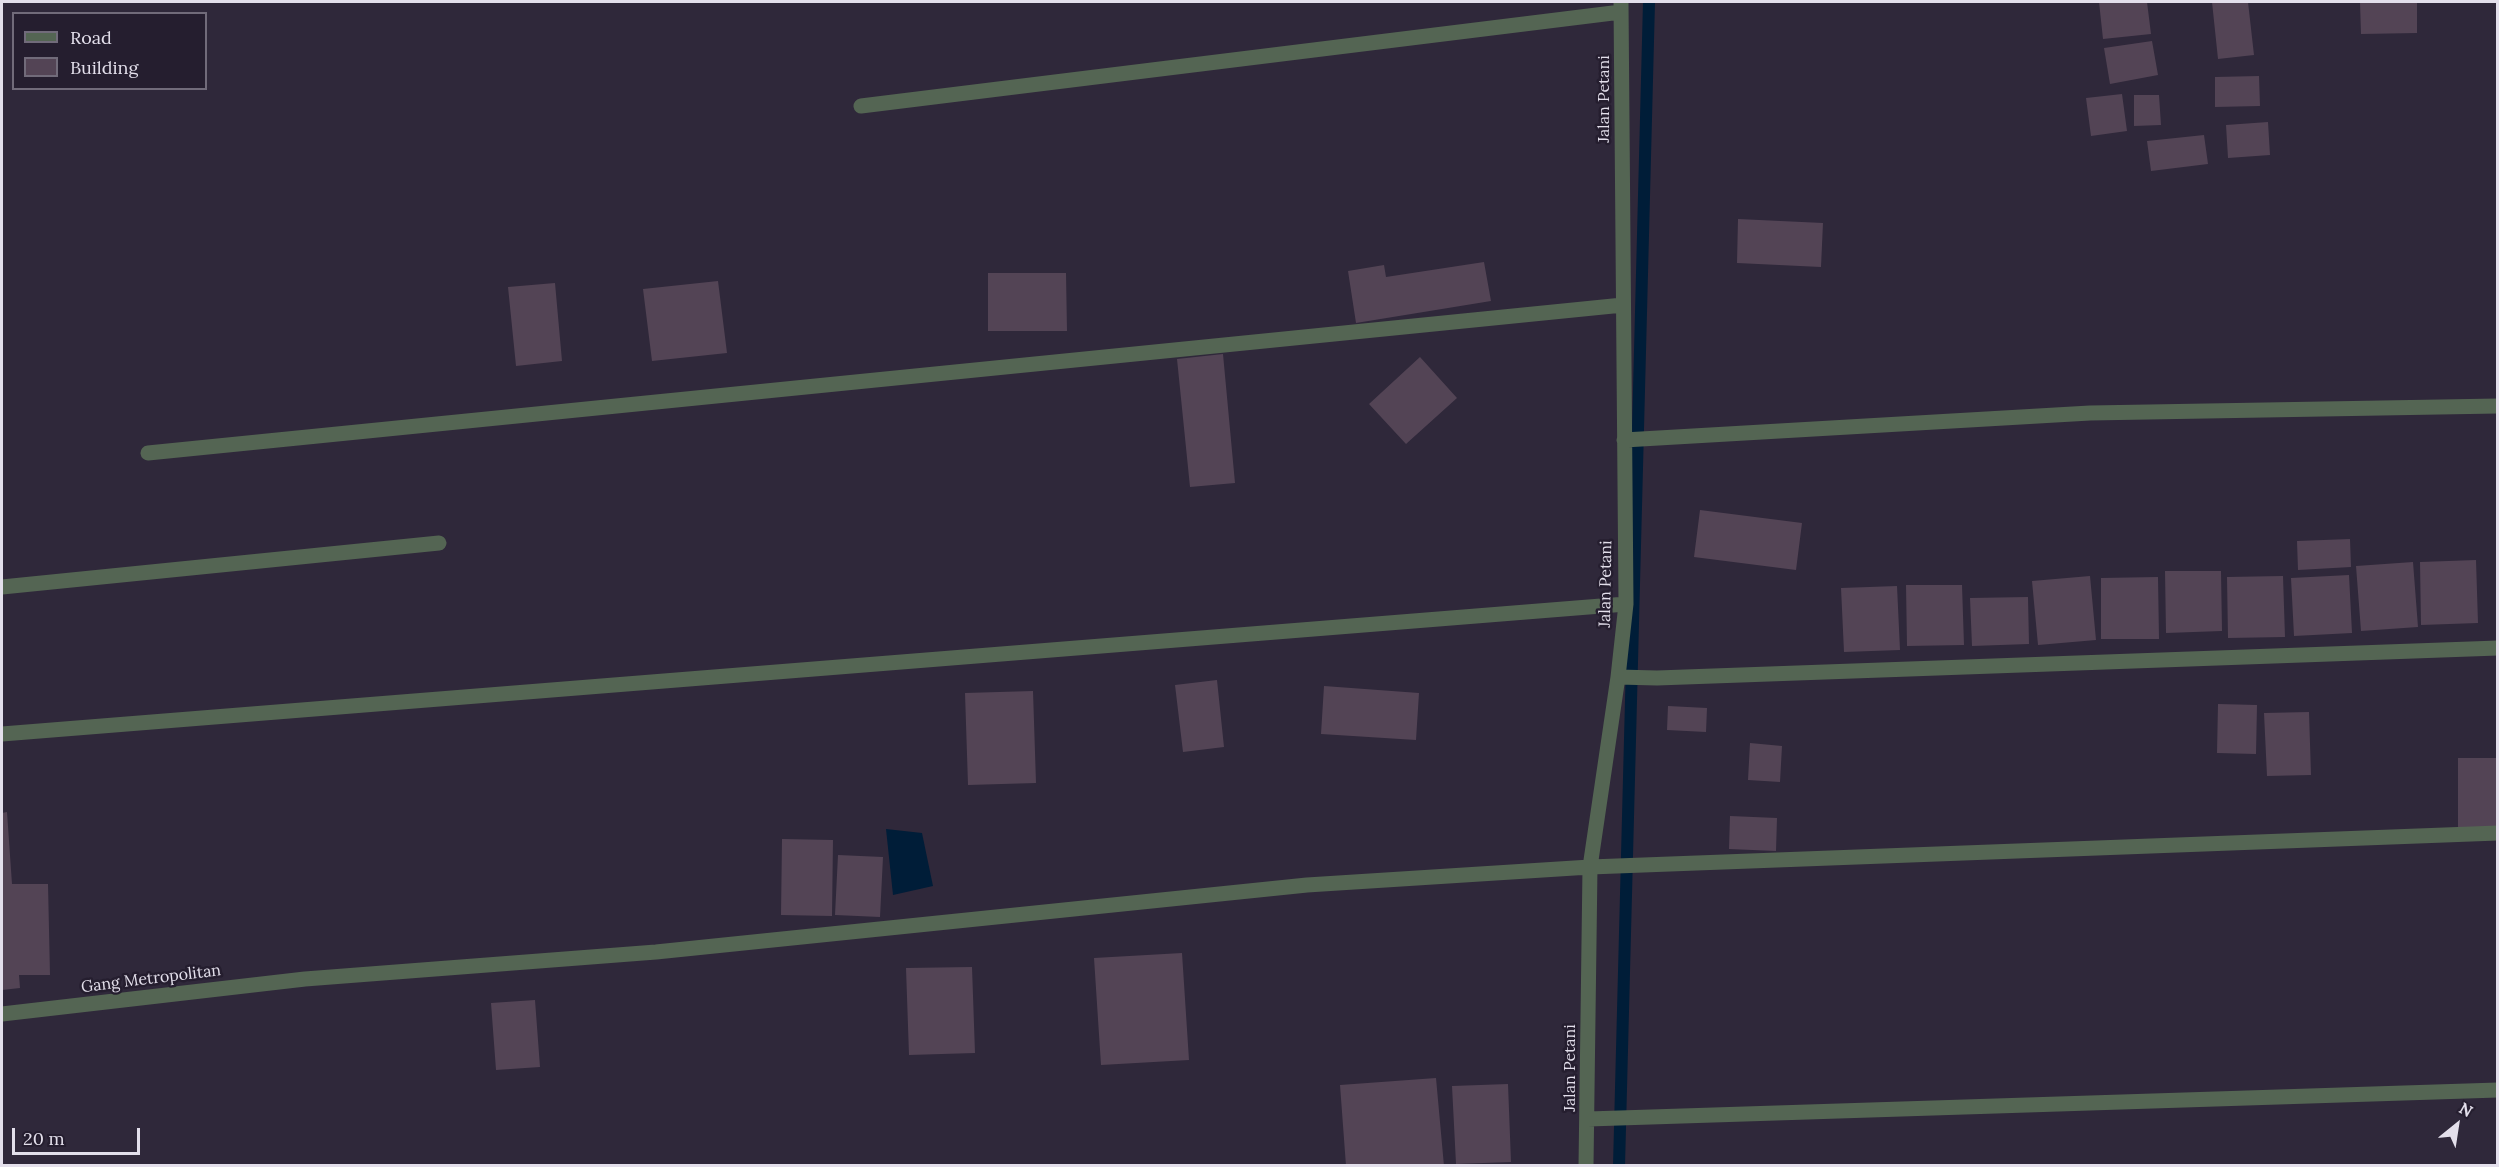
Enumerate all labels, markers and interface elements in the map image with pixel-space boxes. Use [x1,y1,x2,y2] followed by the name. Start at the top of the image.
[12,12,207,90] legend
[70,26,112,49] text: Road
[1594,55,1614,143] street label: Jalan Petani
[70,56,138,79] text: Building
[1596,540,1616,628] street label: Jalan Petani
[80,961,222,997] street label: Gang Metropolitan
[1560,1024,1580,1112] street label: Jalan Petani
[2427,1095,2487,1155] north arrow
[2456,1098,2476,1121] text: N
[15,1116,142,1154] scale bar
[23,1127,65,1150] text: 20 m

